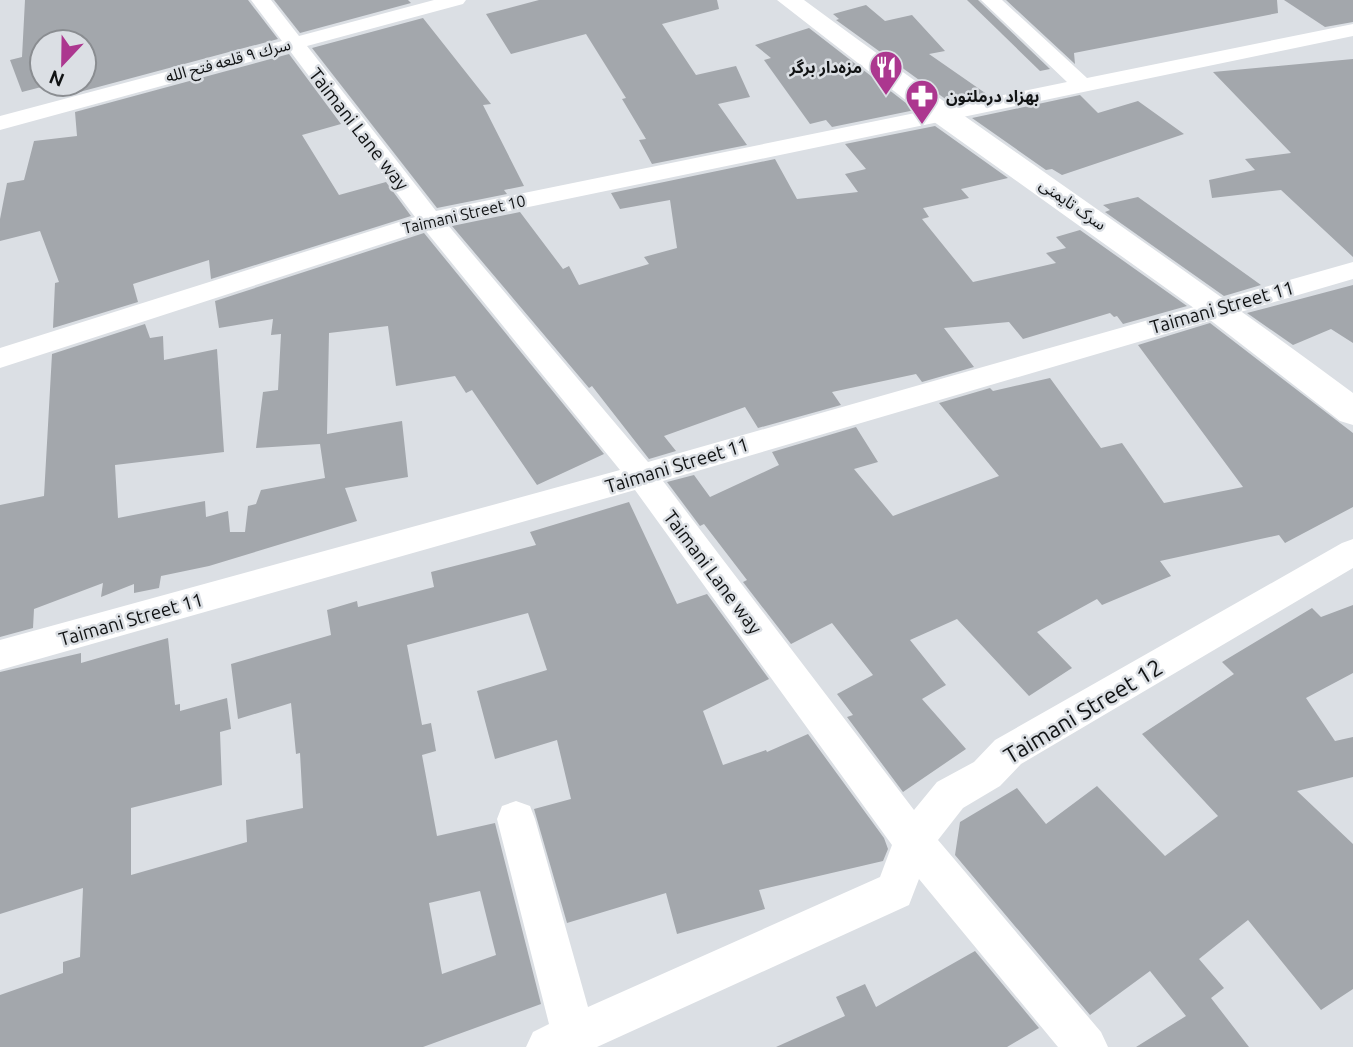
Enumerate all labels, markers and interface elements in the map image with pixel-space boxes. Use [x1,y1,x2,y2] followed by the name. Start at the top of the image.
[28,28,98,98] north arrow
[164,35,293,89] street label: سرك ٩ قلعه فتح الله
[867,48,905,97] restaurant icon: مزه‌دار برگر
[789,58,862,77] place label: مزه‌دار برگر
[304,64,414,194] street label: Taimani Lane way
[46,66,67,92] text: N
[903,77,941,126] pharmacy icon: بهزاد درملتون
[946,87,1039,106] place label: بهزاد درملتون
[1036,175,1110,234] street label: سرک تایمنی
[401,191,527,237] street label: Taimani Street 10
[1147,276,1297,338] street label: Taimani Street 11
[603,433,751,497] street label: Taimani Street 11
[659,506,767,638] street label: Taimani Lane way
[56,588,206,650] street label: Taimani Street 11
[999,654,1167,768] street label: Taimani Street 12

